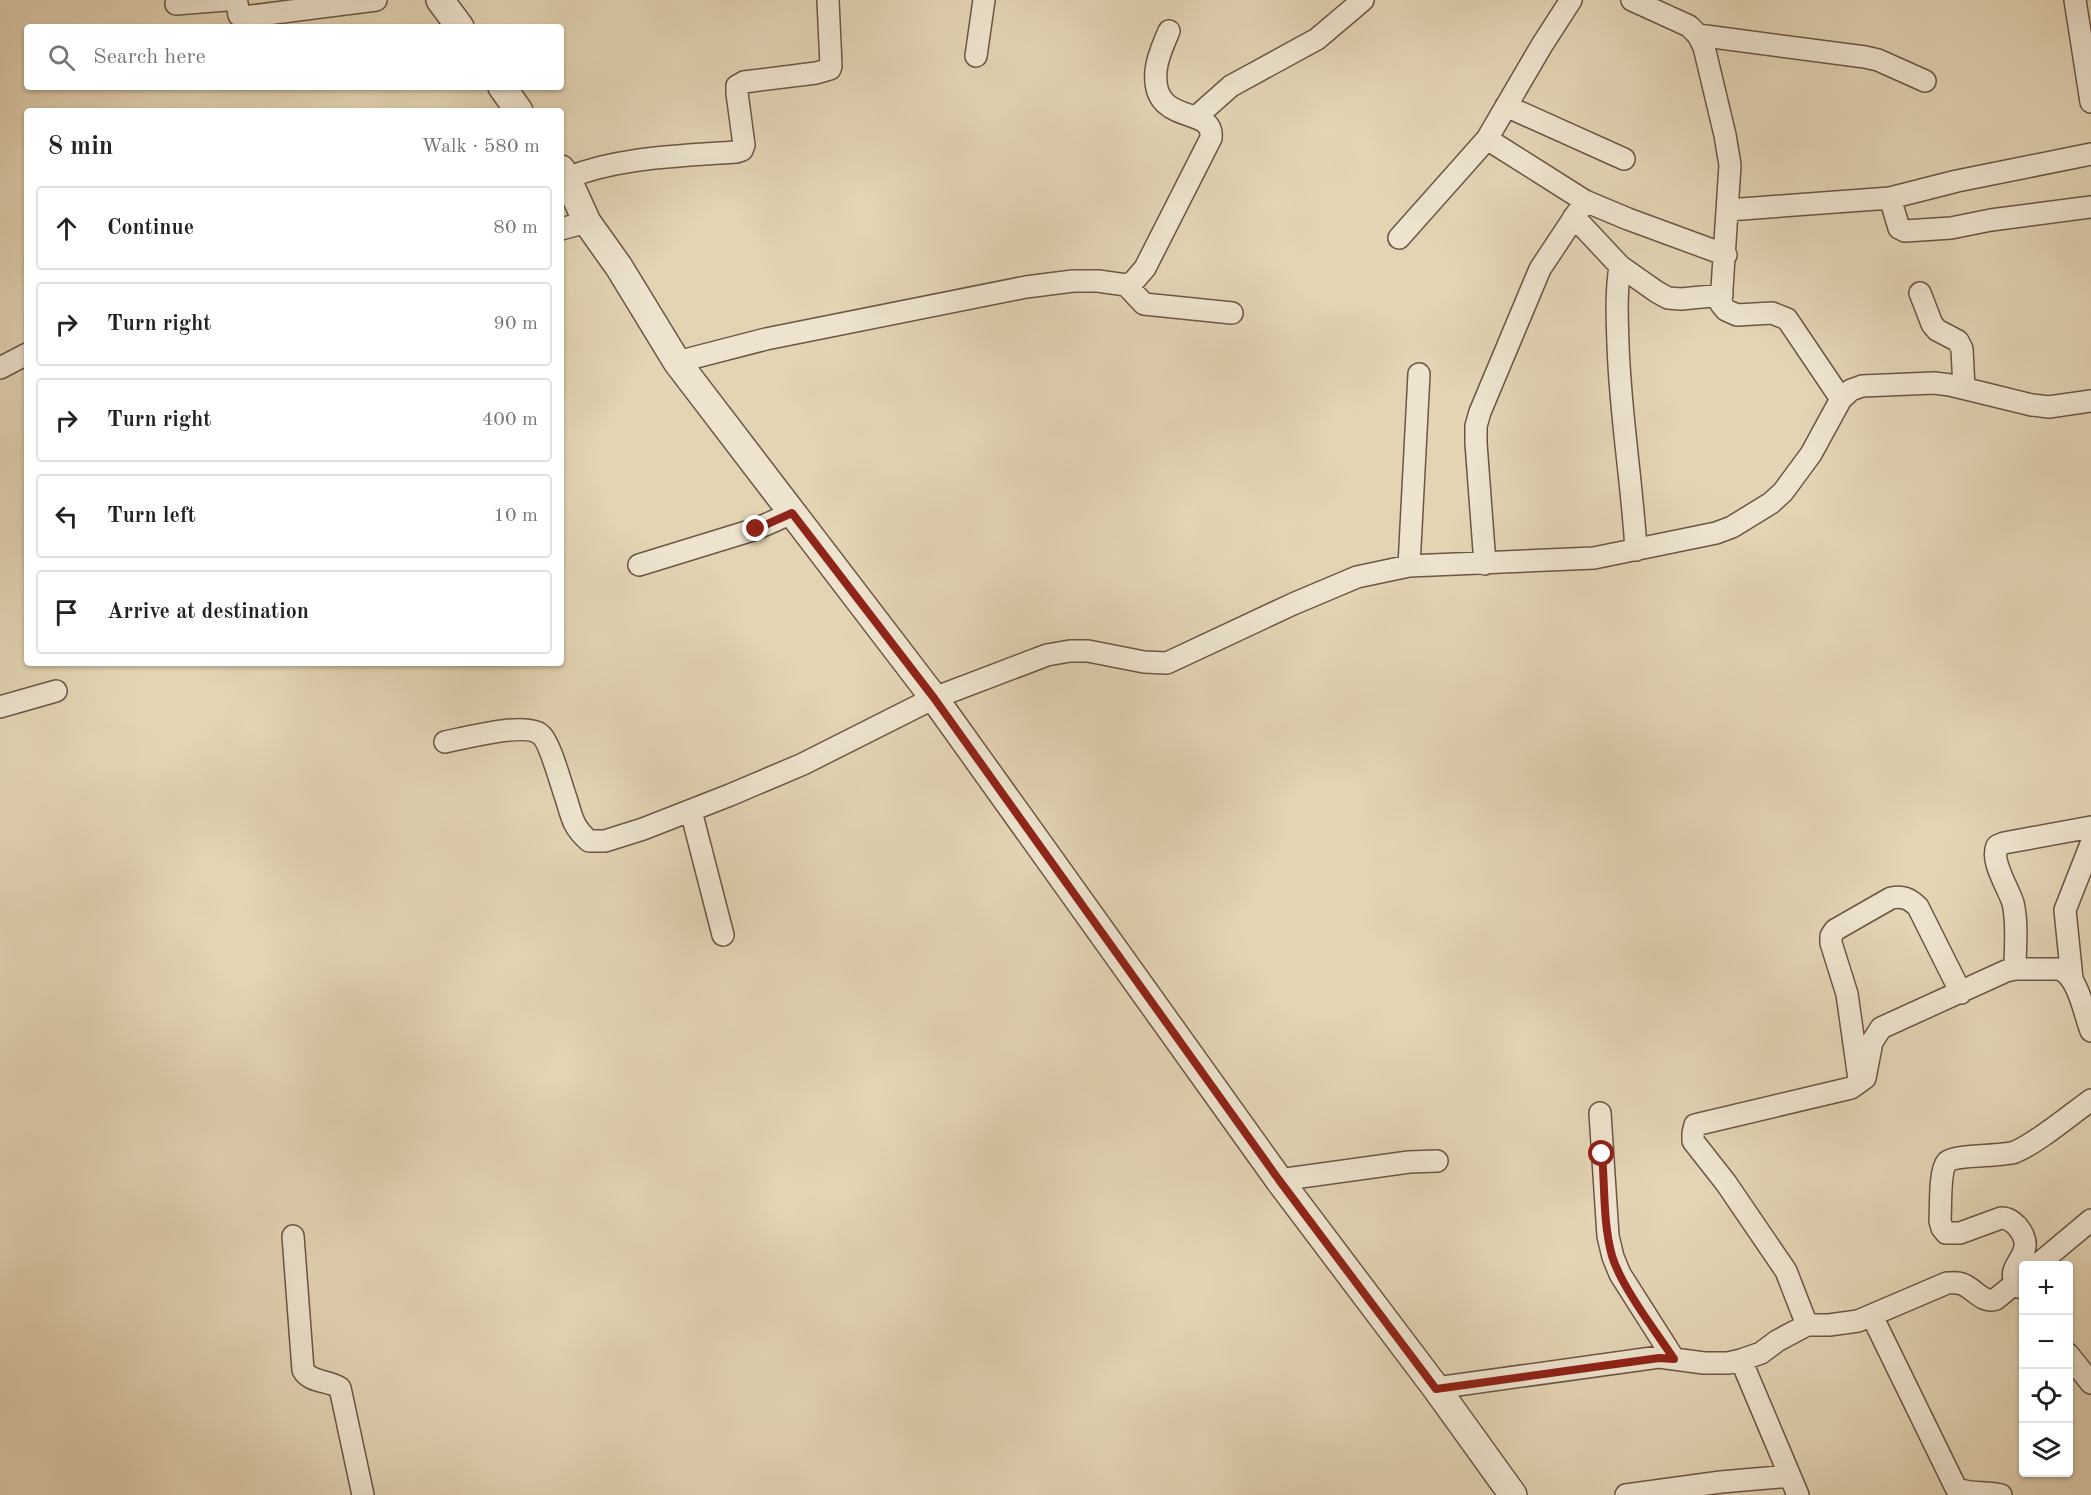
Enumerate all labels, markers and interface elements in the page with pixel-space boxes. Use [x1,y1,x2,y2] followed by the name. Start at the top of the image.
[24,24,564,90] search box
[45,41,78,74] icon: search
[93,46,206,68] text: Search here
[48,134,113,160] text: 8 min
[421,137,540,157] text: Walk · 580 m
[50,212,83,245] icon: ahead
[107,217,194,239] text: Continue
[493,218,538,238] text: 80 m
[50,308,83,341] icon: right
[107,313,211,335] text: Turn right
[493,314,538,334] text: 90 m
[50,404,83,437] icon: right
[107,409,211,431] text: Turn right
[482,410,538,430] text: 400 m
[50,500,83,533] icon: left
[107,505,196,527] text: Turn left
[493,506,538,526] text: 10 m
[742,515,768,541] route end
[50,596,83,629] icon: arrive
[107,601,309,623] text: Arrive at destination
[1588,1140,1614,1166] route start
[2019,1261,2073,1477] map controls
[2019,1261,2073,1315] button: +
[2019,1315,2073,1369] button: −
[2019,1369,2073,1423] button: locate
[2019,1423,2073,1477] button: layers

